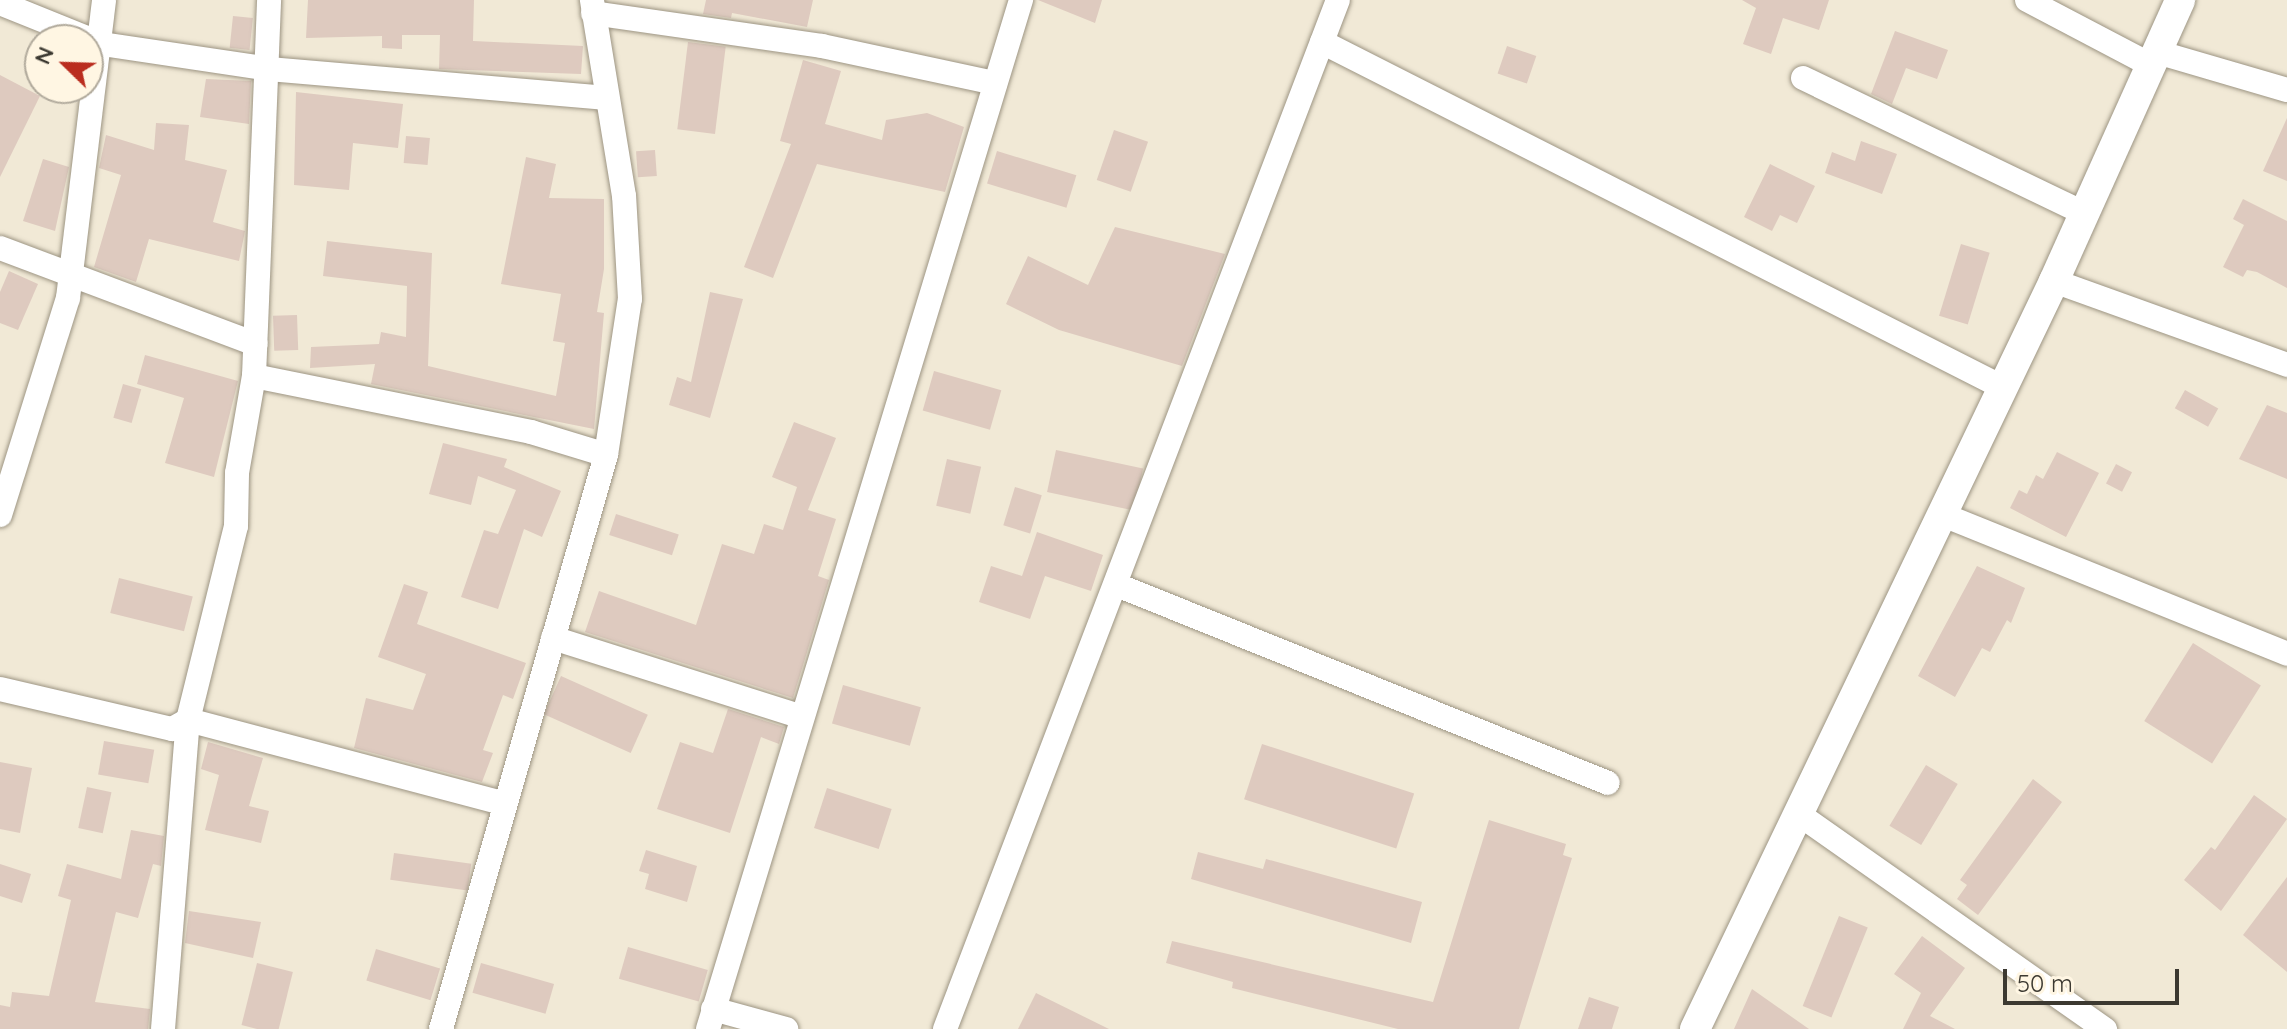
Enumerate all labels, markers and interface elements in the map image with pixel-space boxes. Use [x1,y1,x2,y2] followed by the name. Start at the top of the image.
[24,24,104,104] north arrow
[28,42,60,68] text: N
[2007,953,2183,1003] scale bar
[2017,968,2073,998] text: 50 m

